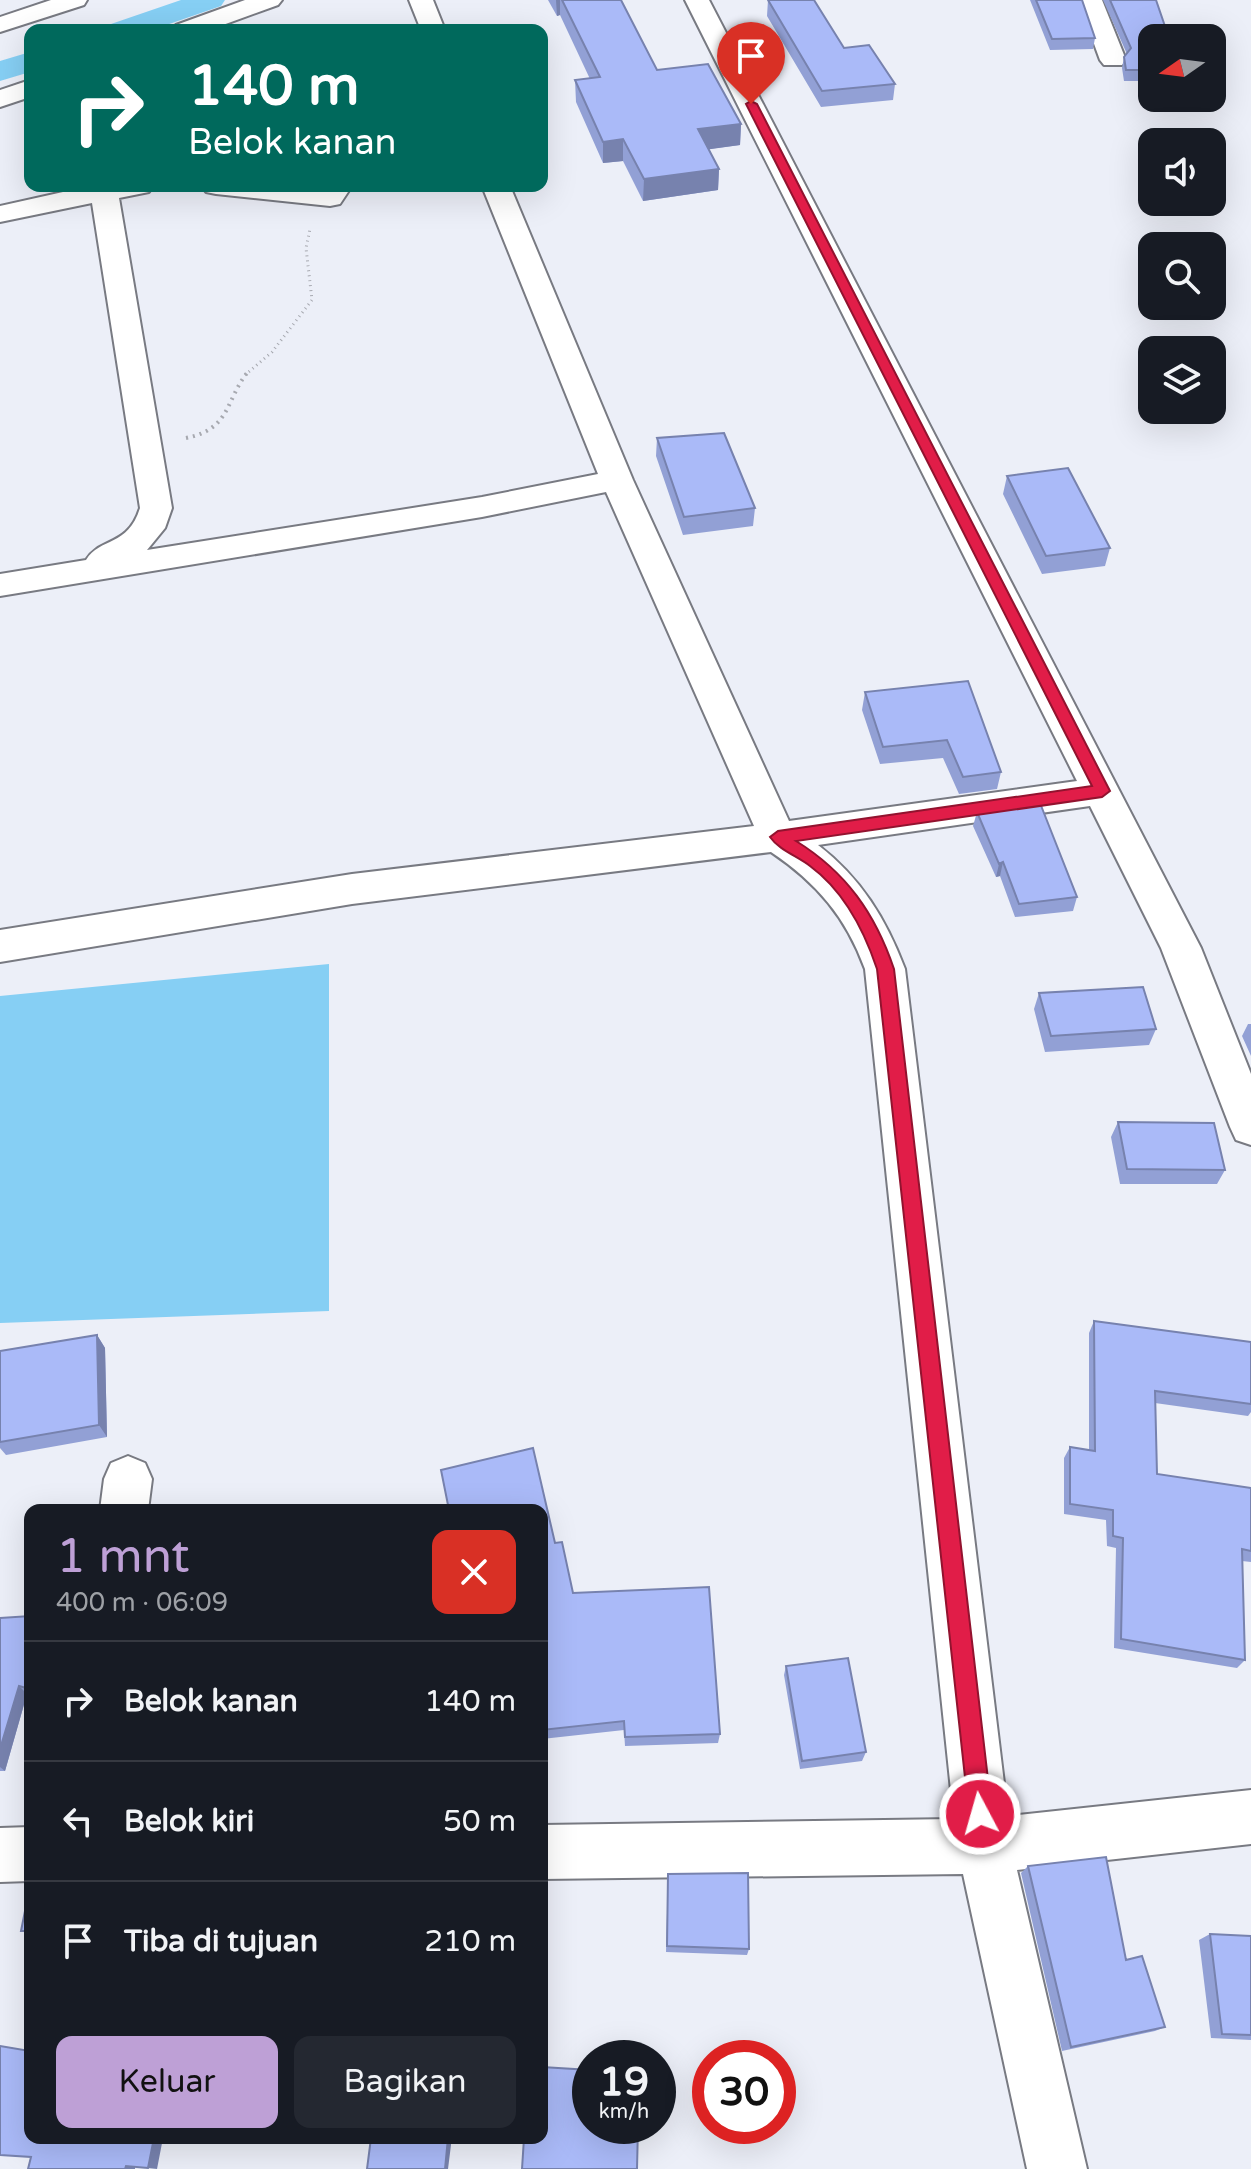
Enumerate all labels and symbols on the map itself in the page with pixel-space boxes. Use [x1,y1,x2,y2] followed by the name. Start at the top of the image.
[717,22,785,104] pin
[1138,24,1226,112] north arrow
[938,1772,1022,1856] position arrow
[692,2040,796,2144] speed limit sign: 30

